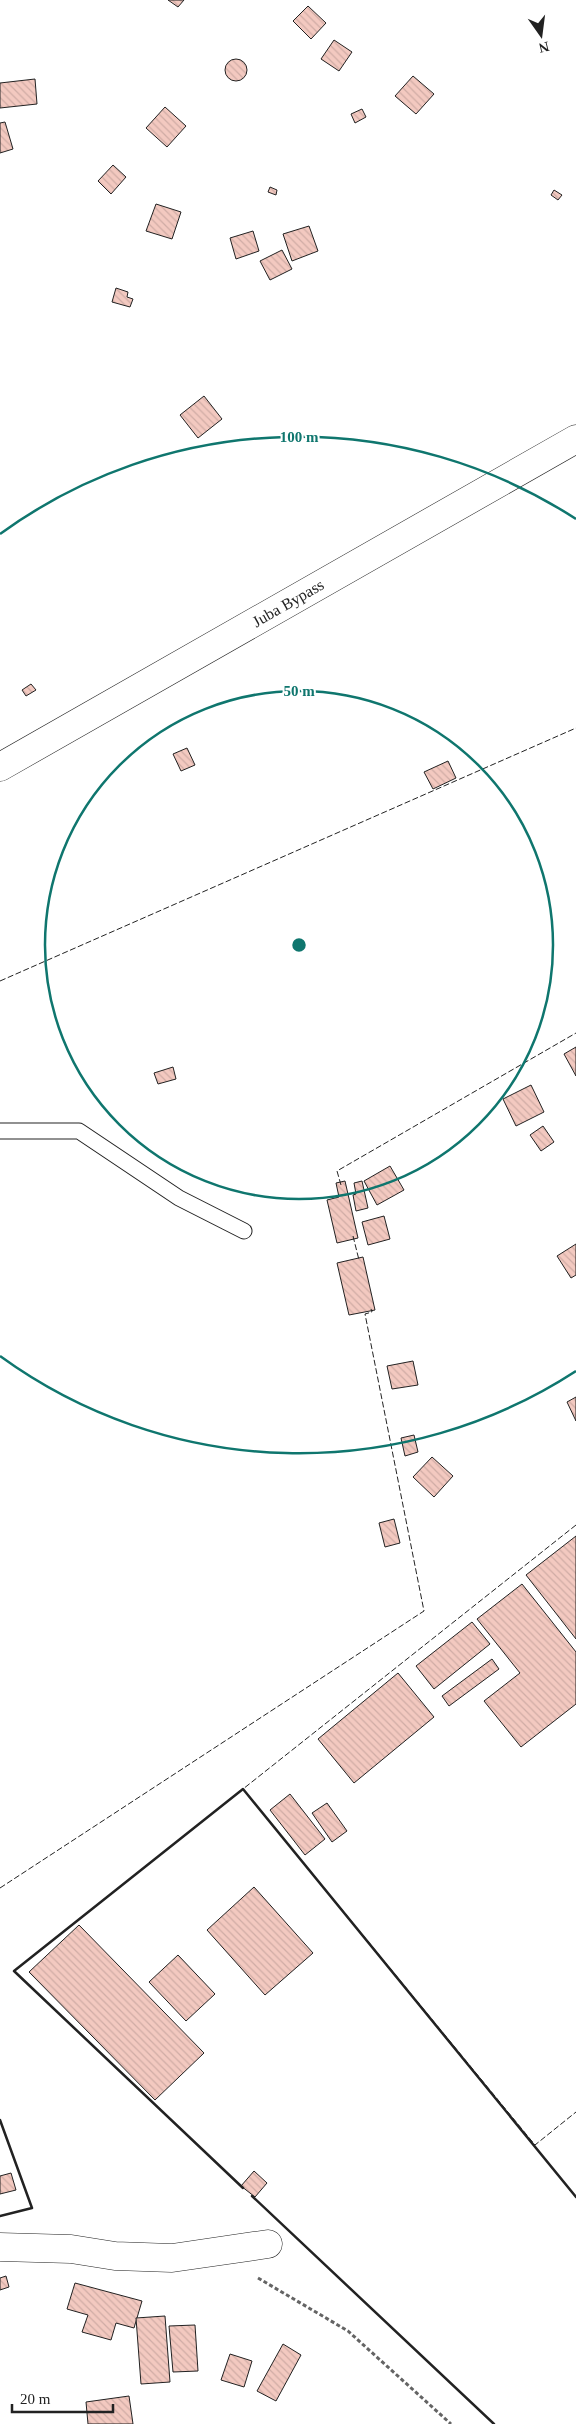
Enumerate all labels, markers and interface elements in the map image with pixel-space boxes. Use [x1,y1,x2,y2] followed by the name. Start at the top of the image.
[516,10,566,60] north arrow
[537,39,551,56] text: N
[280,429,319,445] text: 100 m
[249,576,327,631] street label: Juba Bypass
[283,683,315,699] text: 50 m
[290,936,308,954] centre of rings
[12,2382,114,2414] scale bar
[20,2391,51,2407] text: 20 m

